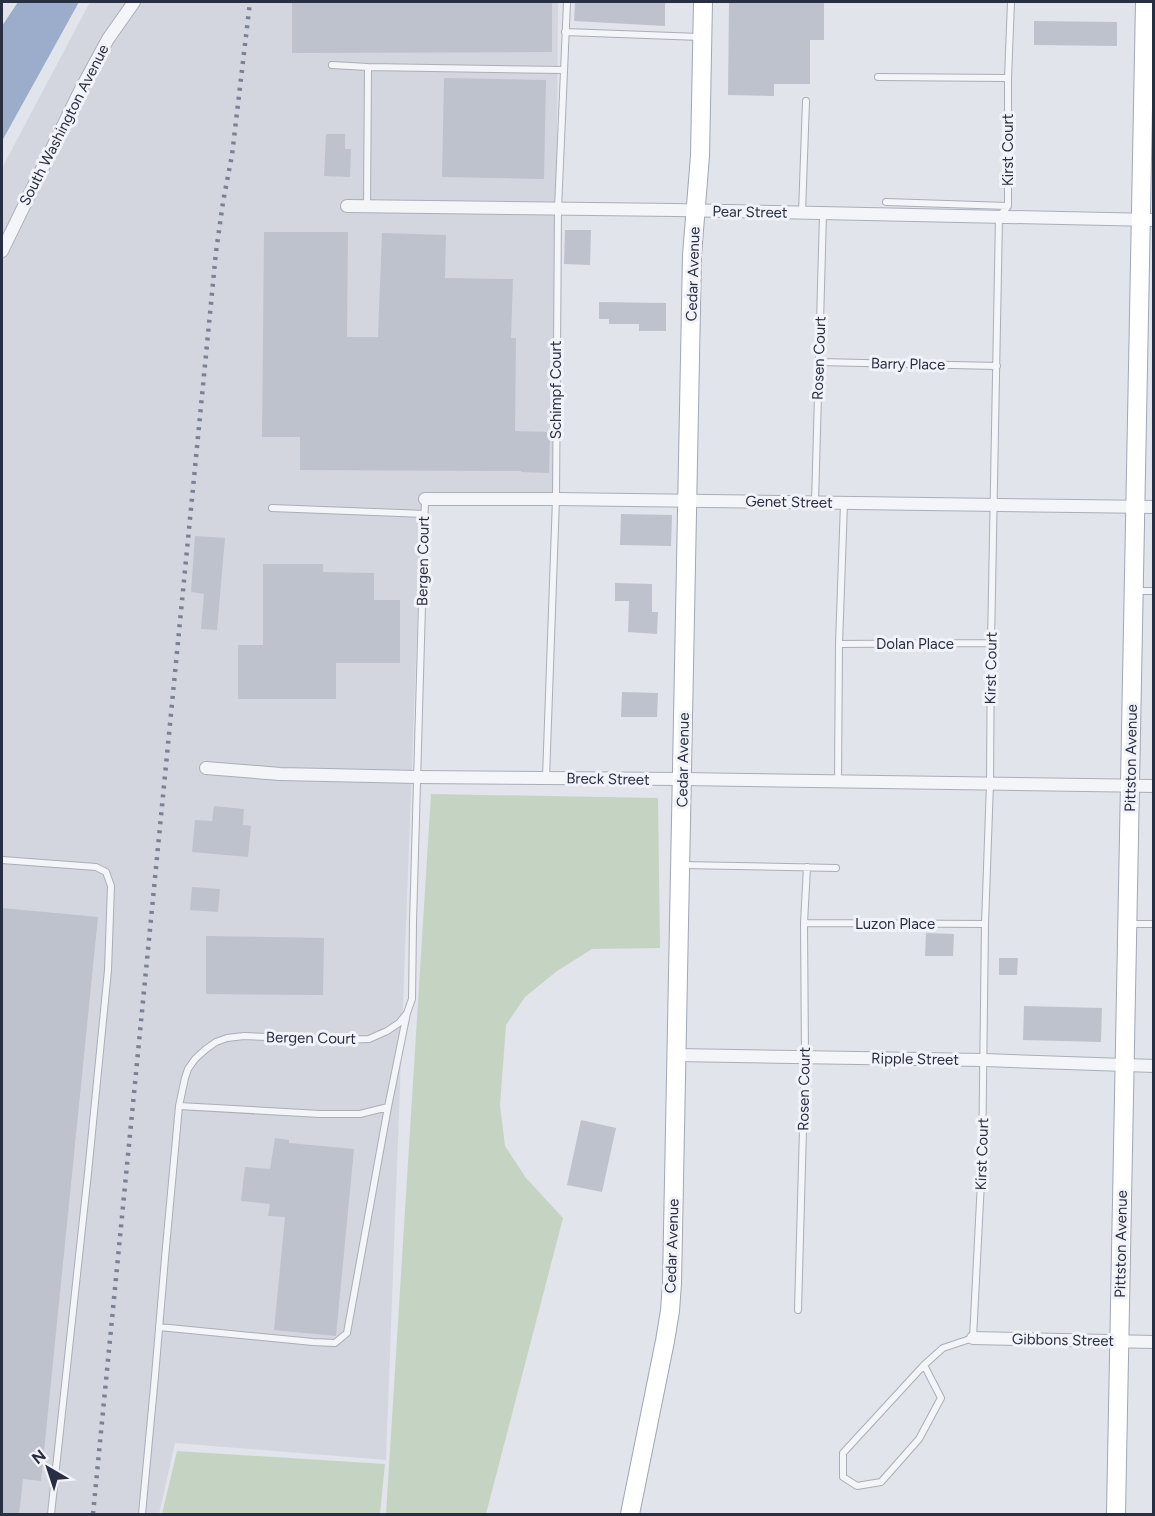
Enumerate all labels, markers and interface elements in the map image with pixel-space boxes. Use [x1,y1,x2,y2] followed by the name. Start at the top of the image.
[15,41,113,209] street label: South Washington Avenue
[999,113,1017,186] street label: Kirst Court
[712,202,788,222] street label: Pear Street
[682,226,704,322] street label: Cedar Avenue
[809,315,829,400] street label: Rosen Court
[547,340,565,439] street label: Schimpf Court
[871,354,945,374] street label: Barry Place
[745,492,833,512] street label: Genet Street
[413,515,433,606] street label: Bergen Court
[981,631,1001,705] street label: Kirst Court
[876,635,954,653] street label: Dolan Place
[1121,704,1141,812] street label: Pittston Avenue
[673,712,693,808] street label: Cedar Avenue
[566,769,650,789] street label: Breck Street
[855,915,935,933] street label: Luzon Place
[266,1028,357,1048] street label: Bergen Court
[794,1047,814,1131] street label: Rosen Court
[871,1049,959,1069] street label: Ripple Street
[972,1117,992,1191] street label: Kirst Court
[1111,1190,1131,1298] street label: Pittston Avenue
[661,1198,683,1294] street label: Cedar Avenue
[1012,1330,1115,1350] street label: Gibbons Street
[18,1438,78,1498] north arrow
[28,1445,50,1468] text: N

